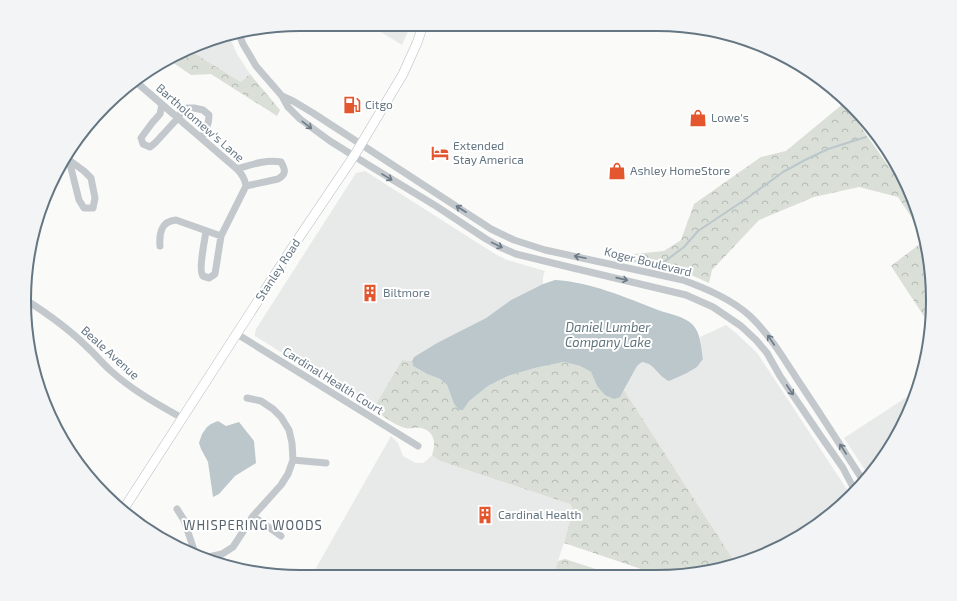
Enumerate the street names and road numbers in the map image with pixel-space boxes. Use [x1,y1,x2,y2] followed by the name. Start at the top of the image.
[154,80,247,164] street label: Bartholomew's Lane
[252,236,302,303] street label: Stanley Road
[603,243,693,279] street label: Koger Boulevard
[79,323,143,382] street label: Beale Avenue
[281,343,387,417] street label: Cardinal Health Court

